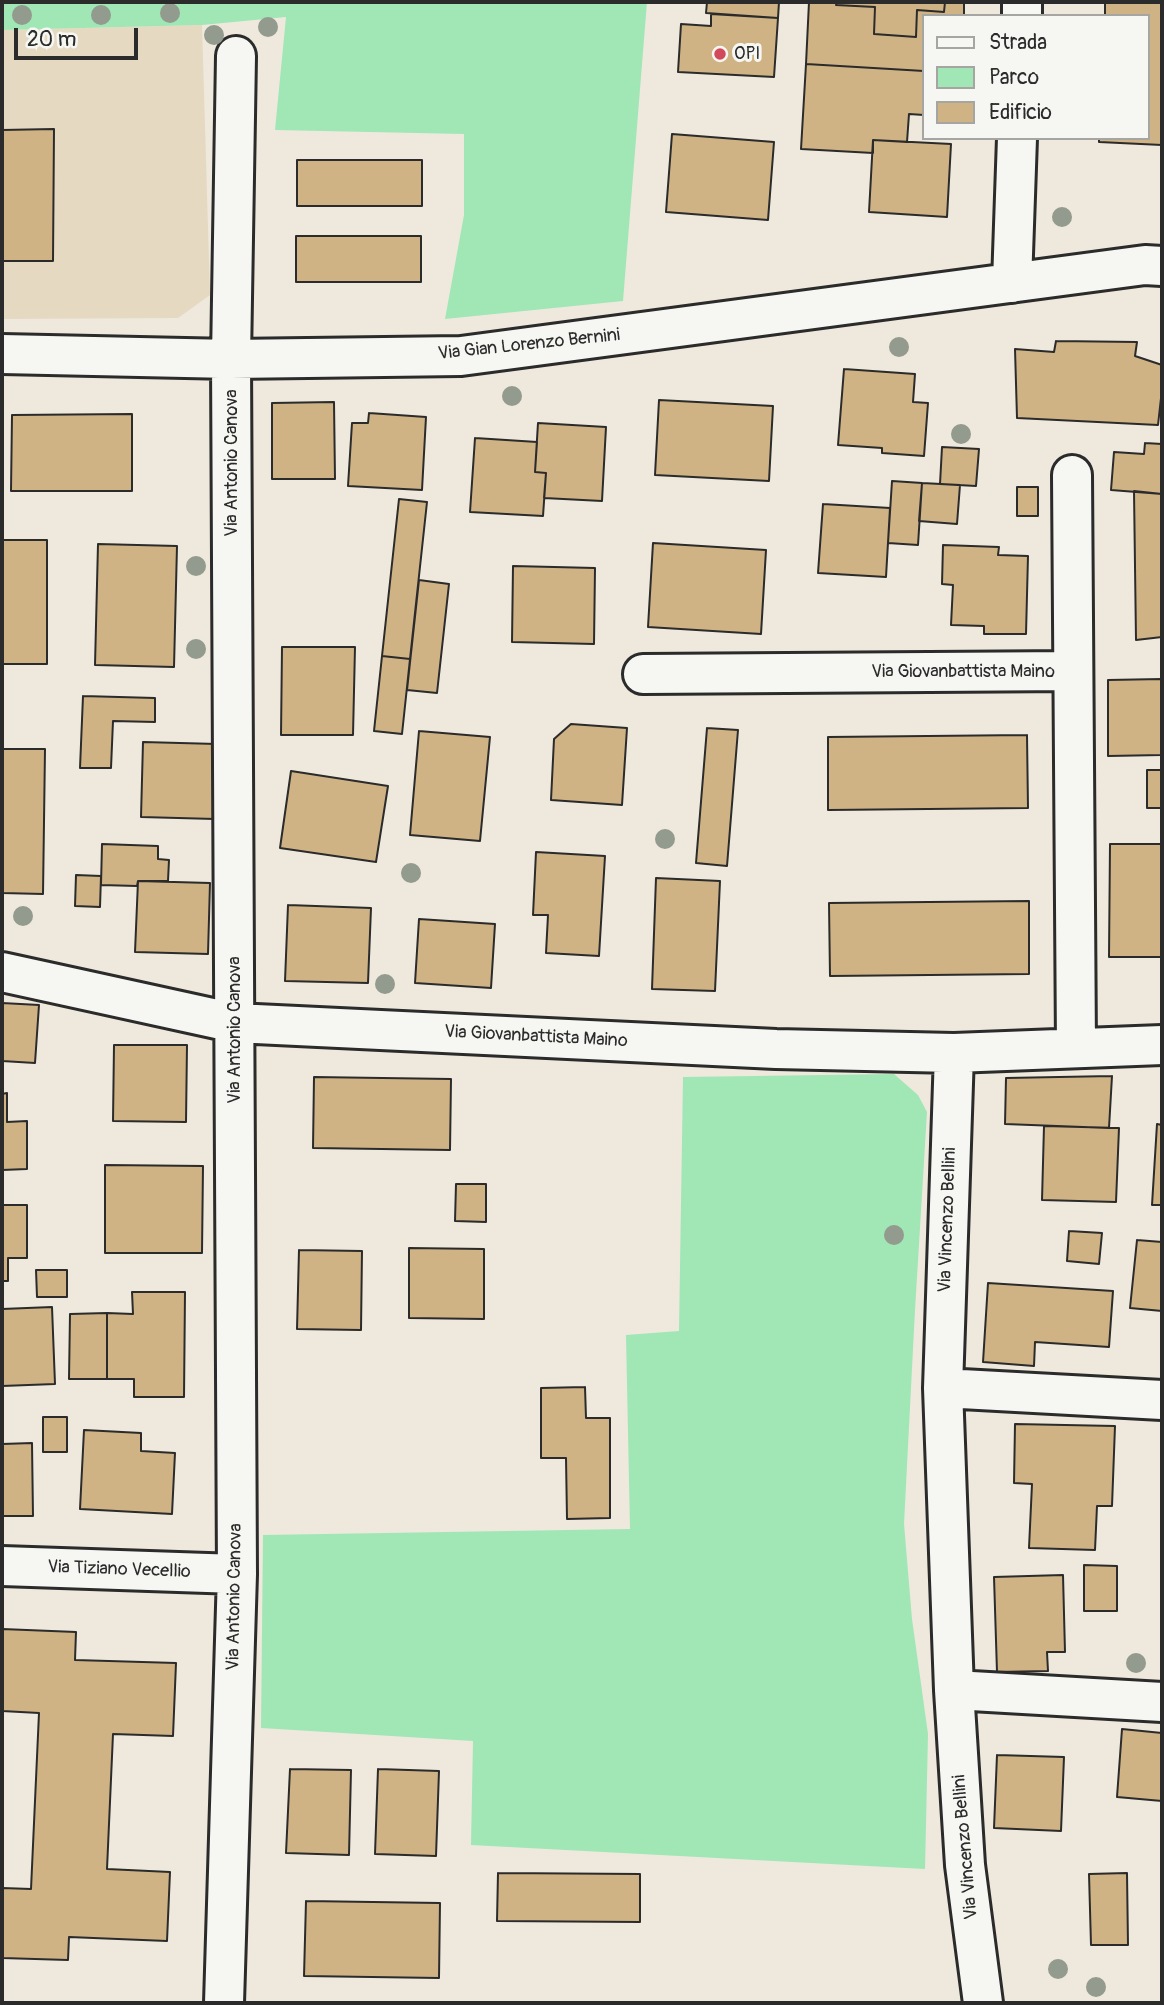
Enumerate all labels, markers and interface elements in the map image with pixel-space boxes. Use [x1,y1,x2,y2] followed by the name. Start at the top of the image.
[18,14,142,58] scale bar
[922,14,1150,140] legend
[27,26,76,53] text: 20 m
[989,29,1047,56] text: Strada
[734,43,760,65] place label: OPI
[712,46,728,62] marker: OPI
[989,64,1039,91] text: Parco
[989,99,1052,126] text: Edificio
[437,325,621,365] street label: Via Gian Lorenzo Bernini
[221,389,243,537] street label: Via Antonio Canova
[871,661,1055,683] street label: Via Giovanbattista Maino
[224,956,246,1104] street label: Via Antonio Canova
[444,1021,628,1053] street label: Via Giovanbattista Maino
[935,1147,961,1293] street label: Via Vincenzo Bellini
[223,1523,247,1671] street label: Via Antonio Canova
[47,1557,191,1583] street label: Via Tiziano Vecellio
[949,1774,983,1920] street label: Via Vincenzo Bellini

